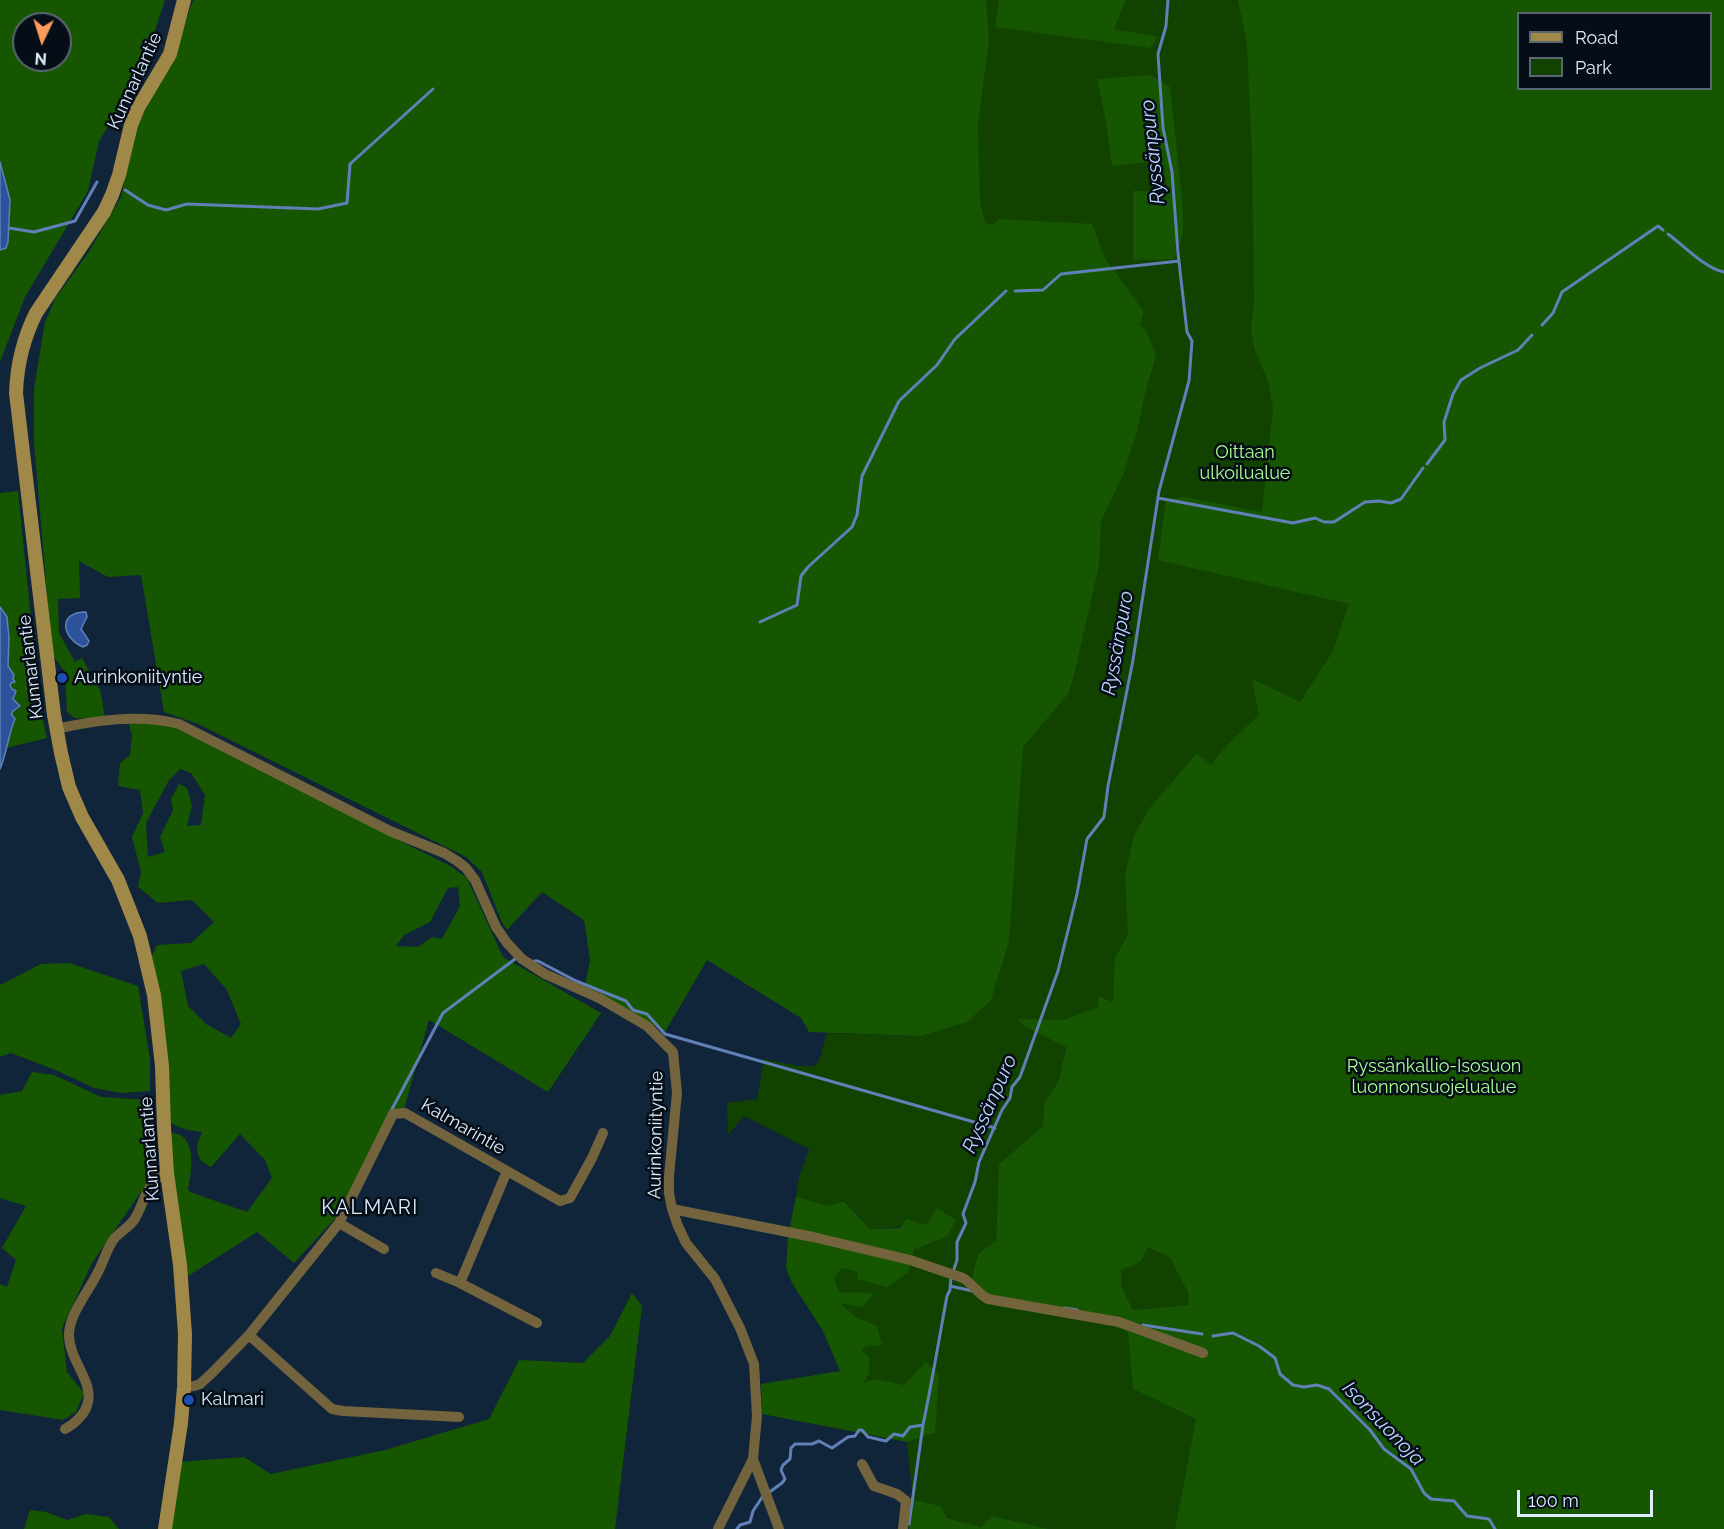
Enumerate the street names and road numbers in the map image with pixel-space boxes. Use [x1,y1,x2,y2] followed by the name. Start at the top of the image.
[103,29,167,133] street label: Kunnarlantie
[14,614,48,720] street label: Kunnarlantie
[644,1071,668,1199] street label: Aurinkoniityntie
[417,1094,509,1160] street label: Kalmarintie
[136,1096,164,1202] street label: Kunnarlantie

